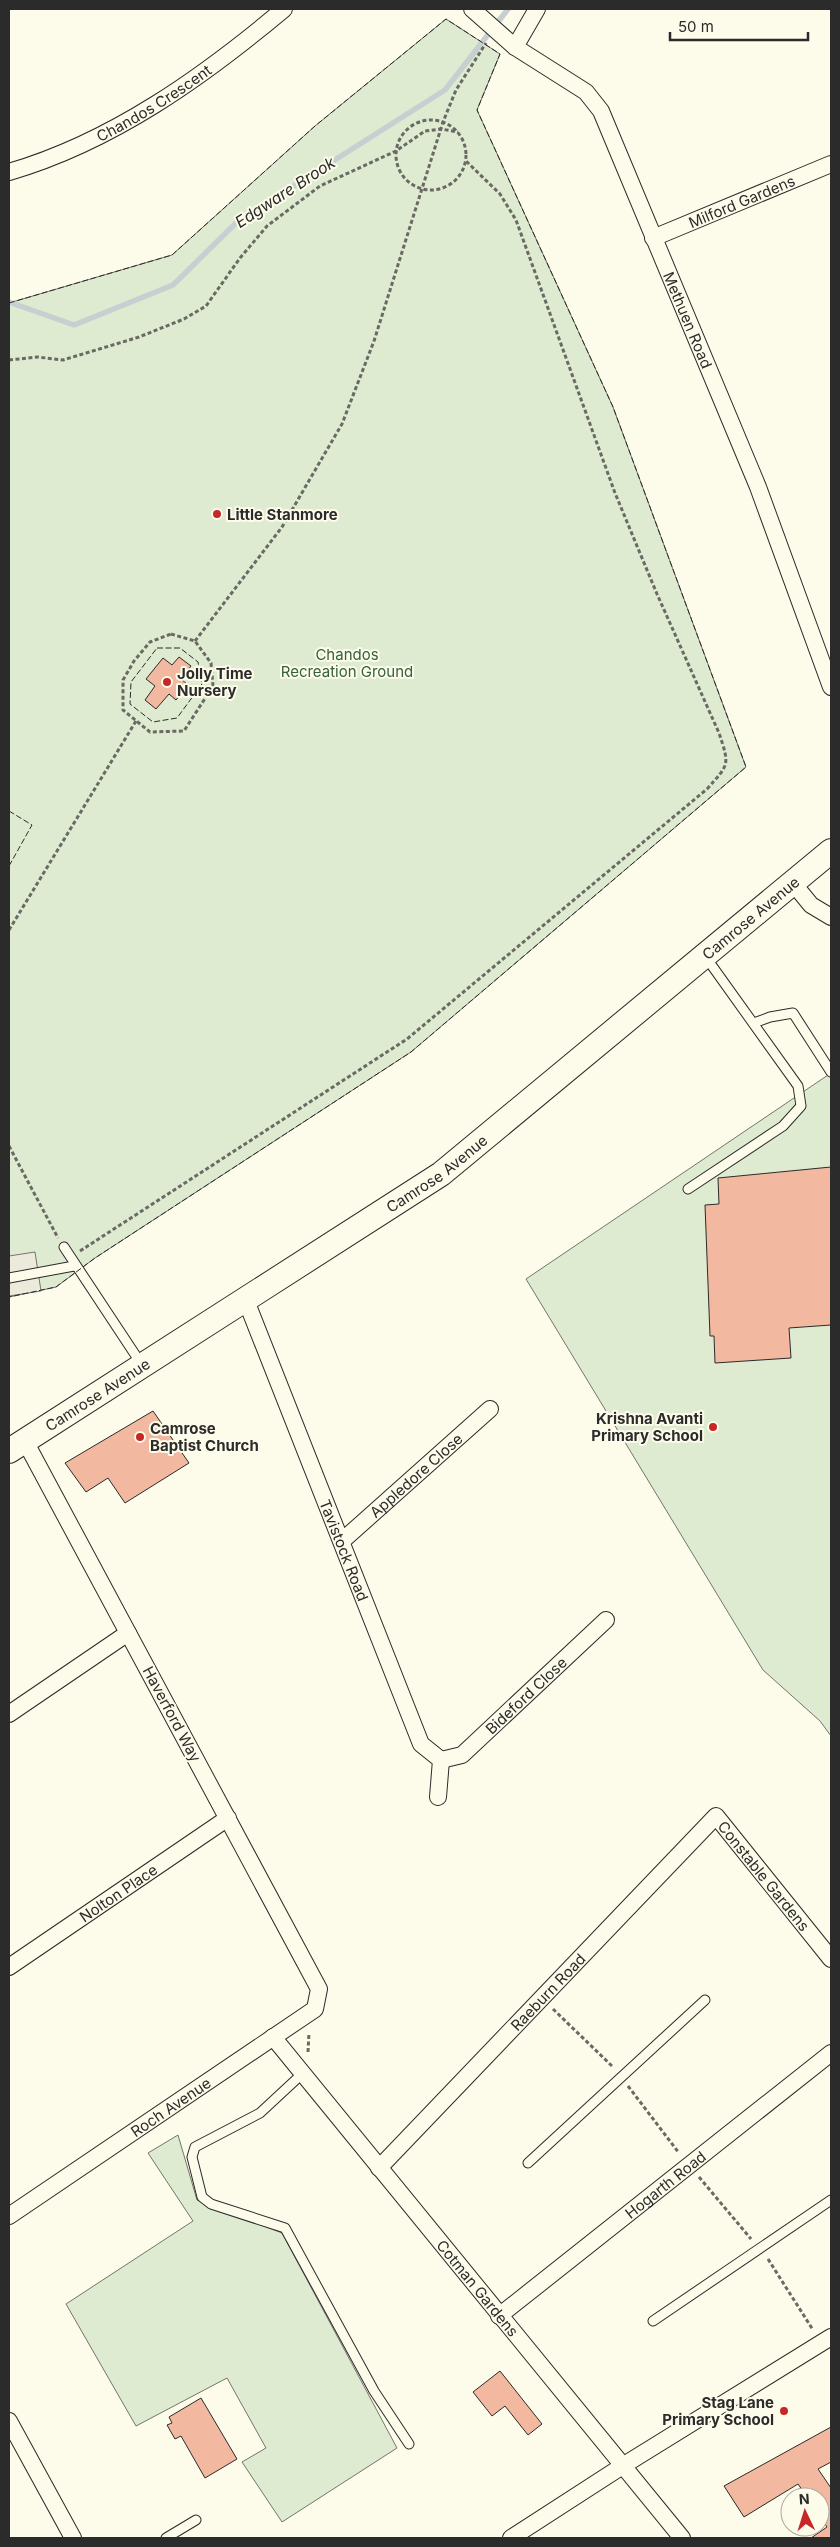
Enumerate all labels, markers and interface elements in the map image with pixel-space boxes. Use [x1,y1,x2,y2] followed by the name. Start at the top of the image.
[670,10,808,42] scale bar
[678,17,714,36] text: 50 m
[93,60,215,145] street label: Chandos Crescent
[231,152,339,232] water label: Edgware Brook
[686,171,798,232] street label: Milford Gardens
[660,269,717,371] street label: Methuen Road
[227,505,338,524] place label: Little Stanmore
[211,508,223,520] marker: Little Stanmore
[281,645,413,681] park label: Chandos Recreation Ground
[177,664,253,700] place label: Jolly Time Nursery
[161,676,173,688] marker: Jolly Time Nursery
[698,872,803,963] street label: Camrose Avenue
[382,1130,491,1216] street label: Camrose Avenue
[42,1354,153,1435] street label: Camrose Avenue
[591,1409,703,1445] place label: Krishna Avanti Primary School
[150,1419,259,1455] place label: Camrose Baptist Church
[707,1421,719,1433] marker: Krishna Avanti Primary School
[366,1429,466,1521] street label: Appledore Close
[134,1431,146,1443] marker: Camrose Baptist Church
[316,1496,373,1604] street label: Tavistock Road
[481,1653,570,1738] street label: Bideford Close
[139,1663,205,1766] street label: Haverford Way
[714,1817,814,1935] street label: Constable Gardens
[76,1860,161,1926] street label: Nolton Place
[506,1949,589,2034] street label: Raeburn Road
[127,2073,214,2141] street label: Roch Avenue
[621,2147,709,2222] street label: Hogarth Road
[433,2236,523,2340] street label: Cotman Gardens
[662,2393,774,2429] place label: Stag Lane Primary School
[778,2405,790,2417] marker: Stag Lane Primary School
[780,2487,830,2537] north arrow
[798,2490,810,2507] text: N

